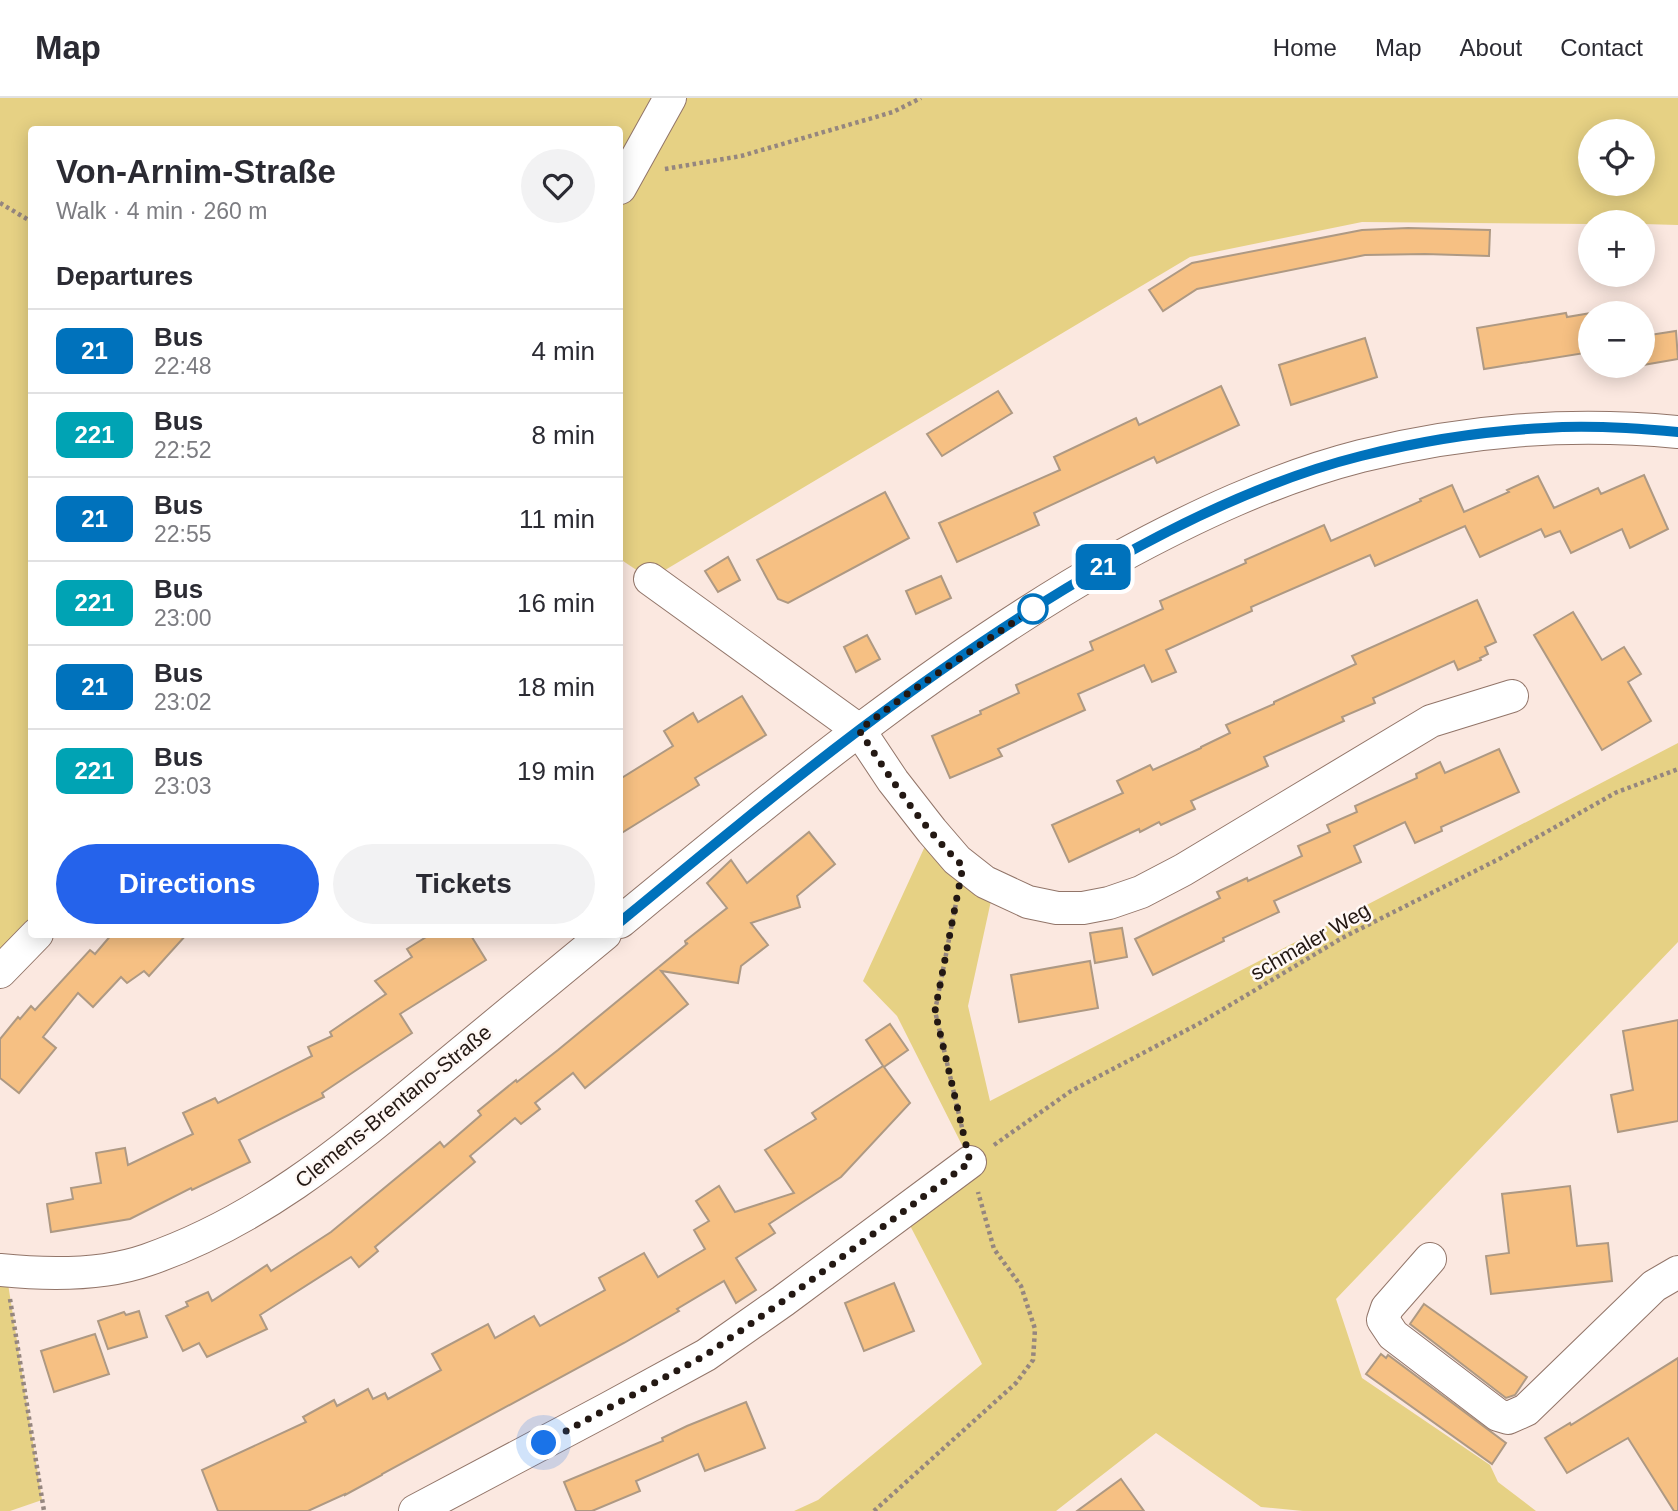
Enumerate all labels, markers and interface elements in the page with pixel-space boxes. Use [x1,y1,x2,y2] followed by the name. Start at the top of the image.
[35,29,101,66] text: Map
[1273,34,1337,61] text: Home
[1375,34,1422,61] text: Map
[1460,34,1522,61] text: About
[1560,34,1643,61] text: Contact
[1578,119,1655,378] map controls
[1578,119,1655,196] button: locate
[521,149,595,223] button: heart
[56,153,336,190] text: Von-Arnim-Straße
[56,198,267,224] text: Walk · 4 min · 260 m
[1578,210,1655,287] button: +
[56,261,193,291] text: Departures
[1578,301,1655,378] button: −
[154,322,203,352] text: Bus
[531,336,595,366] text: 4 min
[81,337,108,364] text: 21
[154,353,212,379] text: 22:48
[154,406,203,436] text: Bus
[531,420,595,450] text: 8 min
[74,421,115,448] text: 221
[154,437,212,463] text: 22:52
[154,490,203,520] text: Bus
[519,504,595,534] text: 11 min
[81,505,108,532] text: 21
[154,521,212,547] text: 22:55
[1072,544,1134,590] line badge: 21
[1090,553,1116,580] text: 21
[154,574,203,604] text: Bus
[517,588,595,618] text: 16 min
[74,589,115,616] text: 221
[1018,594,1048,624] unlabelled marker
[154,605,212,631] text: 23:00
[154,658,203,688] text: Bus
[517,672,595,702] text: 18 min
[81,673,108,700] text: 21
[154,689,212,715] text: 23:02
[154,742,203,772] text: Bus
[517,756,595,786] text: 19 min
[74,757,115,784] text: 221
[154,773,212,799] text: 23:03
[56,844,319,924] button: Directions
[333,844,595,924] button: Tickets
[1246,898,1374,984] street label: schmaler Weg
[291,1020,495,1192] street label: Clemens-Brentano-Straße
[526,1425,561,1460] your location

